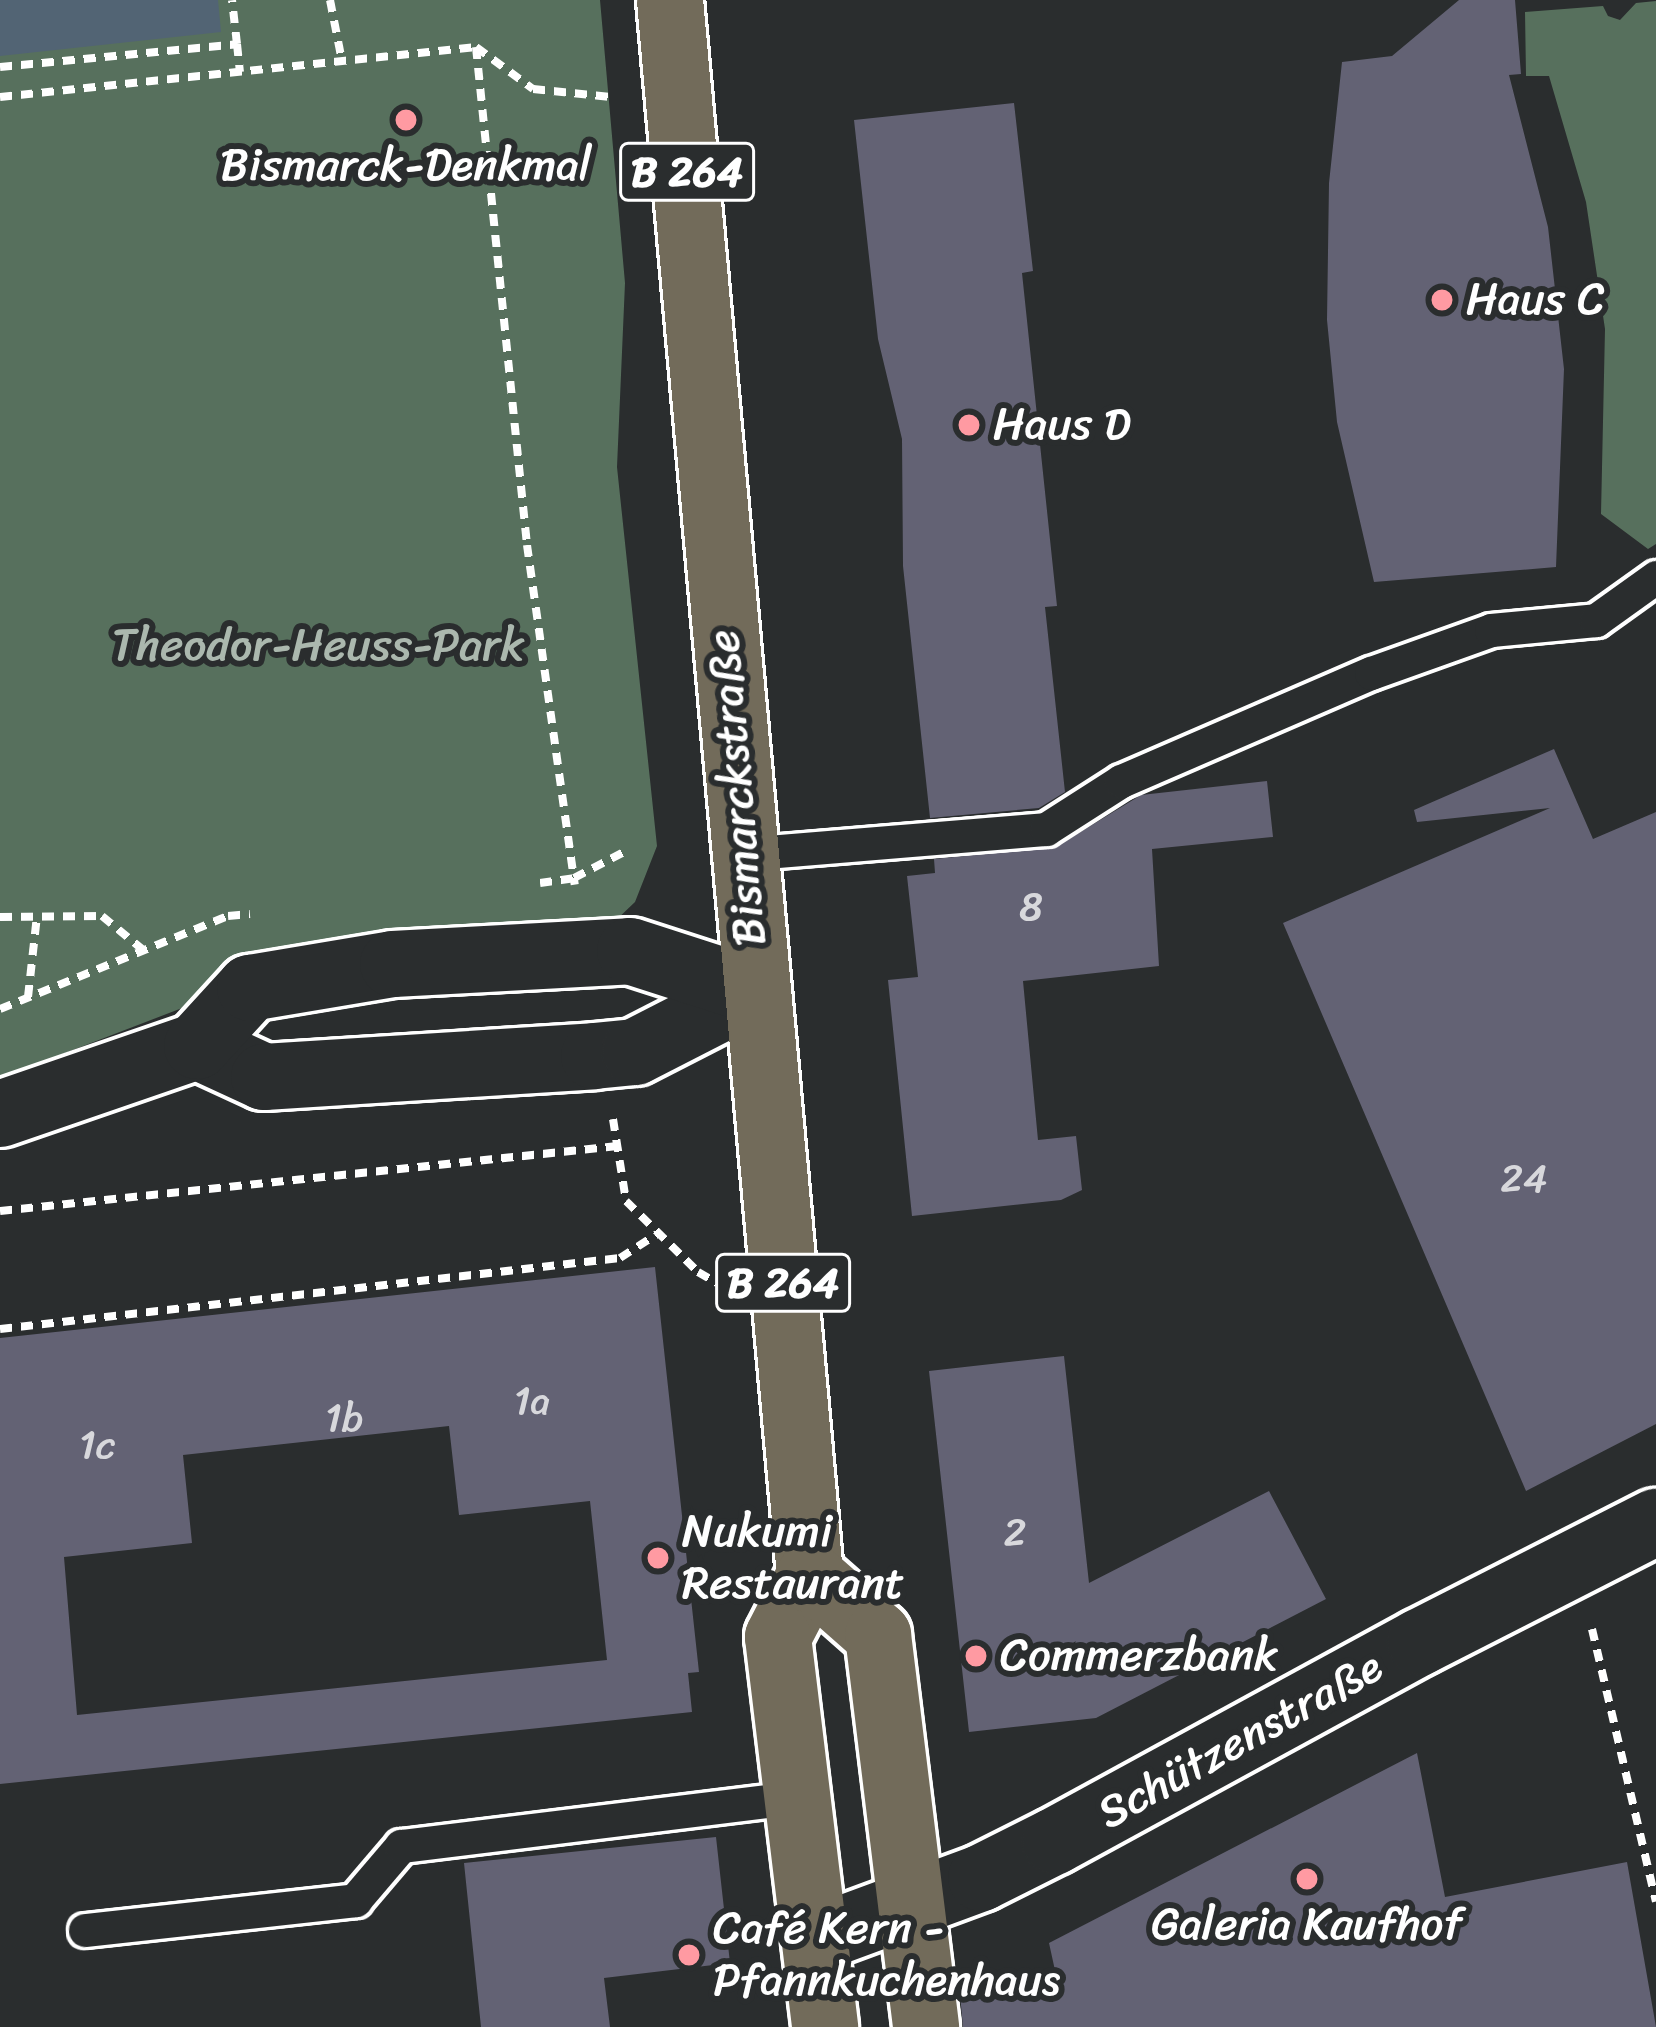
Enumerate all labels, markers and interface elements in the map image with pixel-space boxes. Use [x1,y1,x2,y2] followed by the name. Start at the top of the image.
[393,107,419,133] marker: Bismarck-Denkmal
[618,136,756,208] road number: B 264
[220,139,592,193] place label: Bismarck-Denkmal
[1466,273,1605,327] place label: Haus C
[1429,287,1455,313] marker: Haus C
[993,398,1131,452] place label: Haus D
[956,412,982,438] marker: Haus D
[112,619,524,673] park label: Theodor-Heuss-Park
[696,628,778,948] street label: Bismarckstraße
[1019,884,1043,930] house number: 8
[1501,1156,1547,1202] house number: 24
[714,1247,852,1319] road number: B 264
[514,1378,550,1424] house number: 1a
[325,1395,363,1441] house number: 1b
[79,1422,115,1468] house number: 1c
[682,1505,904,1611] place label: Nukumi Restaurant
[1004,1510,1026,1556] house number: 2
[645,1545,671,1571] marker: Nukumi Restaurant
[1000,1629,1278,1683] place label: Commerzbank
[1088,1639,1392,1841] street label: Schützenstraße
[963,1643,989,1669] marker: Commerzbank
[1294,1866,1320,1892] marker: Galeria Kaufhof
[1151,1898,1463,1952] place label: Galeria Kaufhof
[713,1902,1060,2008] place label: Café Kern - Pfannkuchenhaus
[676,1942,702,1968] marker: Café Kern - Pfannkuchenhaus

